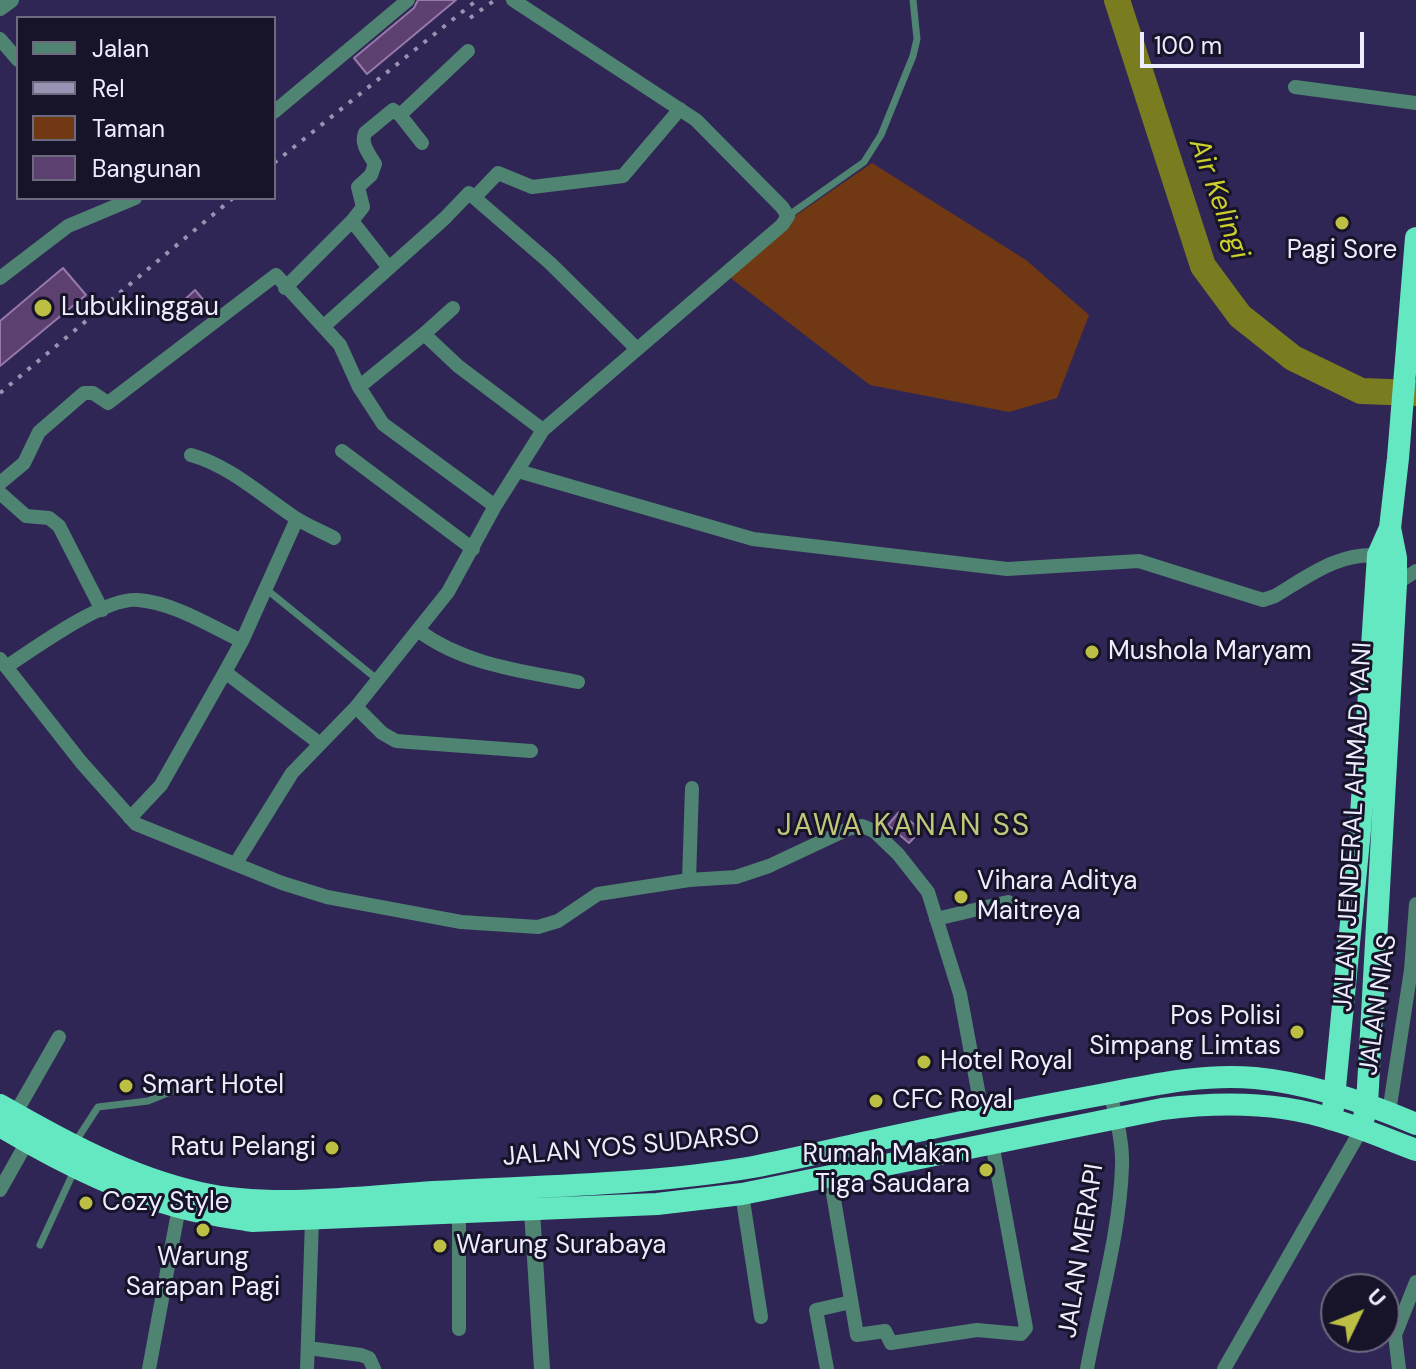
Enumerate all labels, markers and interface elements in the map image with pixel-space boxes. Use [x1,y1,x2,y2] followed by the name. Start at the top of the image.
[16,16,276,200] legend
[1144,16,1368,66] scale bar
[1154,30,1222,61] text: 100 m
[92,33,149,64] text: Jalan
[92,73,125,104] text: Rel
[92,113,165,144] text: Taman
[1181,134,1255,264] water label: Air Kelingi
[92,153,201,184] text: Bangunan
[1333,214,1351,232] marker: Pagi Sore
[1287,235,1397,267] place label: Pagi Sore
[61,292,219,324] place label: Lubuklinggau
[32,297,54,319] marker: Lubuklinggau
[1108,636,1312,668] place label: Mushola Maryam
[1329,641,1379,1013] street label: JALAN JENDERAL AHMAD YANI
[1083,643,1101,661] marker: Mushola Maryam
[777,809,1031,845] district label: JAWA KANAN SS
[977,866,1137,928] place label: Vihara Aditya Maitreya
[952,888,970,906] marker: Vihara Aditya Maitreya
[1354,933,1404,1077] street label: JALAN NIAS
[1089,1001,1281,1062] place label: Pos Polisi Simpang Limtas
[1288,1023,1306,1041] marker: Pos Polisi Simpang Limtas
[940,1046,1073,1078] place label: Hotel Royal
[915,1053,933,1071] marker: Hotel Royal
[142,1070,284,1102] place label: Smart Hotel
[117,1077,135,1095] marker: Smart Hotel
[892,1085,1013,1117] place label: CFC Royal
[867,1092,885,1110] marker: CFC Royal
[501,1120,761,1174] street label: JALAN YOS SUDARSO
[170,1132,316,1164] place label: Ratu Pelangi
[323,1139,341,1157] marker: Ratu Pelangi
[802,1139,970,1200] place label: Rumah Makan Tiga Saudara
[977,1161,995,1179] marker: Rumah Makan Tiga Saudara
[1053,1162,1111,1340] street label: JALAN MERAPI
[102,1187,230,1219] place label: Cozy Style
[77,1194,95,1212] marker: Cozy Style
[194,1221,212,1239] marker: Warung Sarapan Pagi
[456,1230,666,1262] place label: Warung Surabaya
[431,1237,449,1255] marker: Warung Surabaya
[126,1242,280,1304] place label: Warung Sarapan Pagi
[1320,1273,1400,1353] north arrow
[1361,1282,1392,1313] text: U

